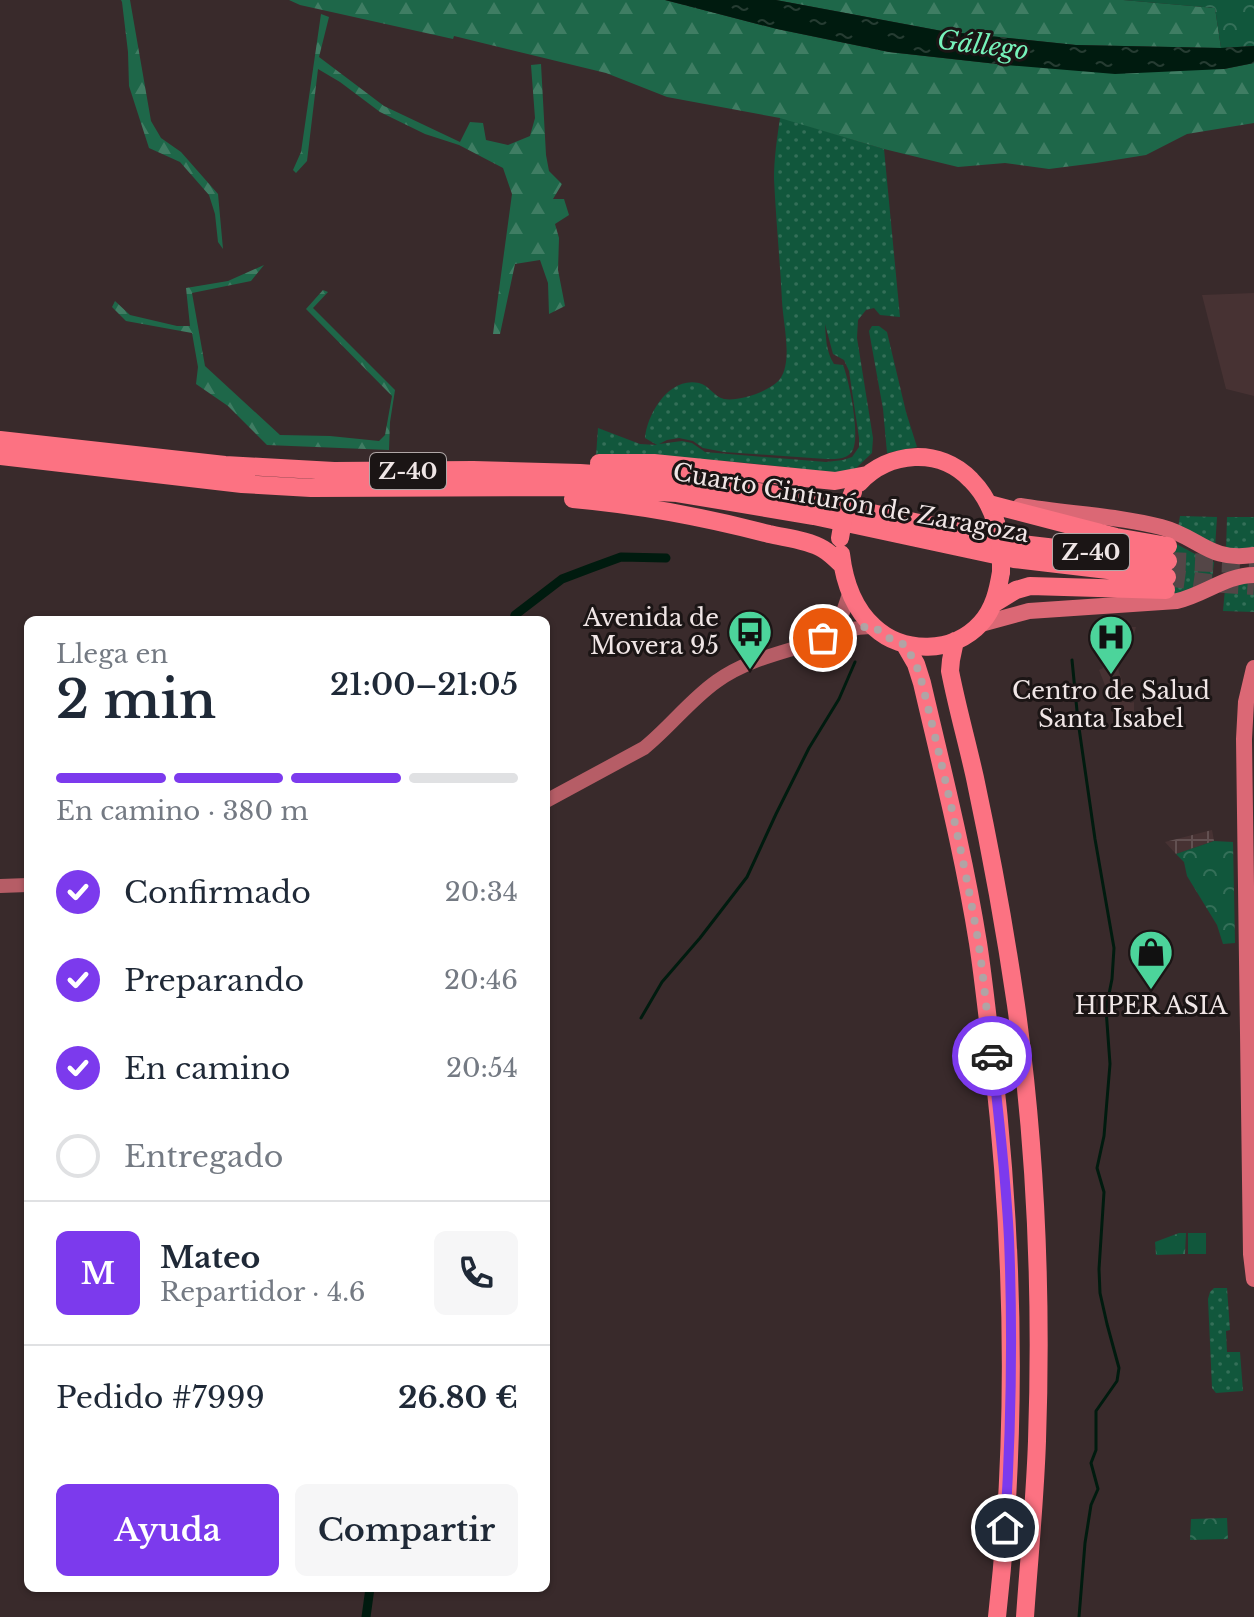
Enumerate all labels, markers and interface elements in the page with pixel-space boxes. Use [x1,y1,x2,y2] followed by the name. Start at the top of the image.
[935,24,1031,66] water label: Gállego
[370,453,446,489] road number: Z-40
[671,457,1032,548] street label: Cuarto Cinturón de Zaragoza
[1053,534,1129,570] road number: Z-40
[582,603,719,660] place label: Avenida de Movera 95
[789,604,857,672] pin
[726,608,774,671] bus stop icon: Avenida de Movera 95
[1087,613,1135,676] hospital icon: Centro de Salud Santa Isabel
[801,616,845,660] icon: bag
[56,638,168,670] text: Llega en
[330,666,518,703] text: 21:00–21:05
[56,668,216,732] text: 2 min
[1012,676,1210,733] place label: Centro de Salud Santa Isabel
[56,795,308,827] text: En camino · 380 m
[56,870,100,914] icon: check
[124,874,311,911] text: Confirmado
[445,876,518,908] text: 20:34
[1127,928,1175,991] shop icon: HIPER ASIA
[56,958,100,1002] icon: check
[124,962,304,999] text: Preparando
[444,964,518,996] text: 20:46
[1075,991,1228,1020] place label: HIPER ASIA
[952,1016,1032,1096] courier
[970,1034,1014,1078] icon: car
[56,1046,100,1090] icon: check
[124,1050,290,1087] text: En camino
[446,1052,518,1084] text: 20:54
[124,1138,283,1175] text: Entregado
[434,1231,518,1315] button: phone
[160,1239,260,1276] text: Mateo
[81,1255,115,1292] text: M
[160,1276,365,1308] text: Repartidor · 4.6
[56,1379,265,1416] text: Pedido #7999
[398,1379,518,1416] text: 26.80 €
[56,1484,279,1576] button: Ayuda
[295,1484,518,1576] button: Compartir
[971,1494,1039,1562] pin
[983,1506,1027,1550] icon: home

